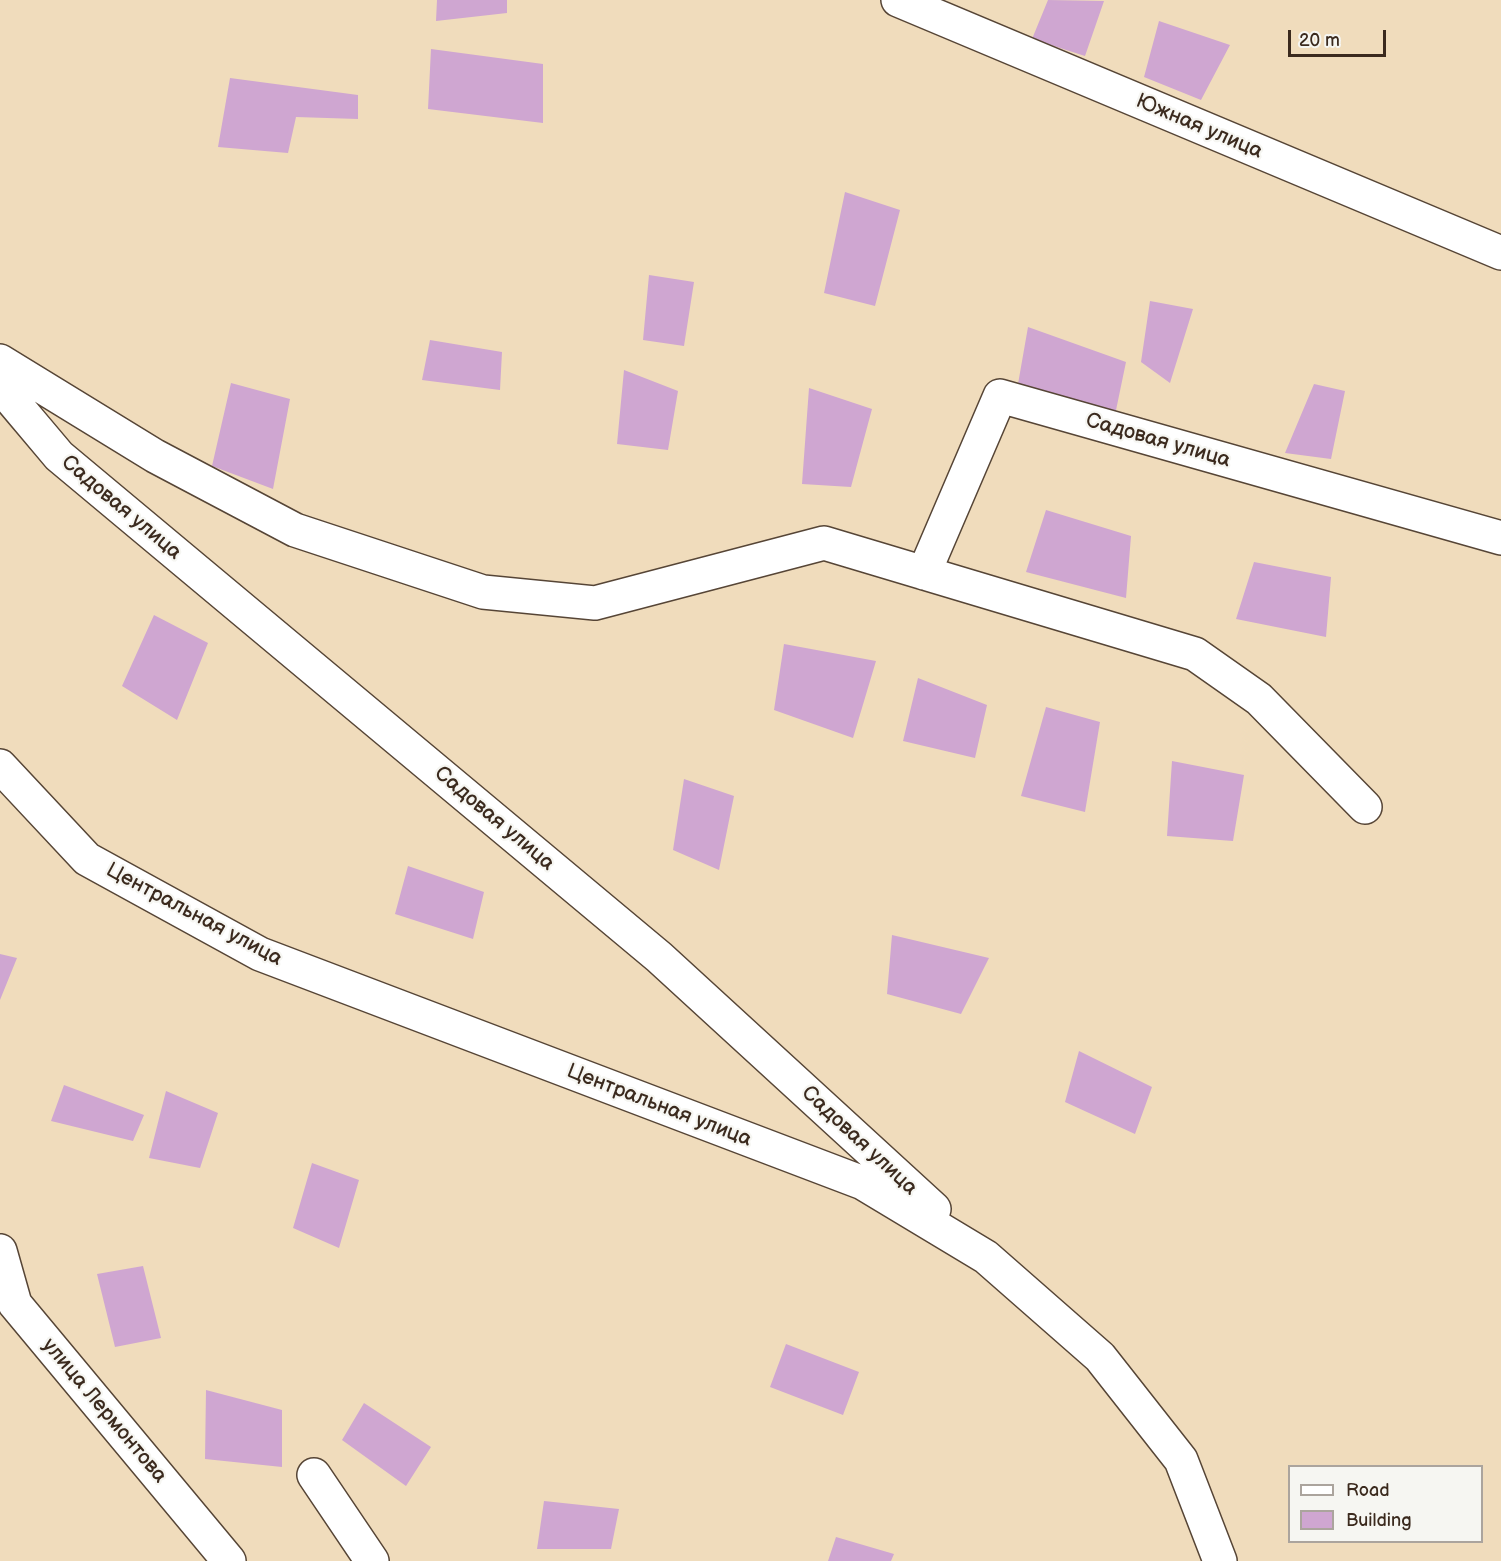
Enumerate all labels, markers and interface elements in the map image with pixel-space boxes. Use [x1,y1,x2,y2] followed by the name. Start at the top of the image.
[1291,18,1388,56] scale bar
[1299,30,1340,51] text: 20 m
[1132,89,1266,165] street label: Южная улица
[1083,408,1233,474] street label: Садовая улица
[56,450,186,566] street label: Садовая улица
[429,761,559,877] street label: Садовая улица
[102,858,286,972] street label: Центральная улица
[563,1059,755,1153] street label: Центральная улица
[796,1081,922,1201] street label: Садовая улица
[36,1334,172,1488] street label: улица Лермонтова
[1288,1465,1483,1543] legend
[1346,1480,1390,1501] text: Road
[1346,1510,1412,1531] text: Building

